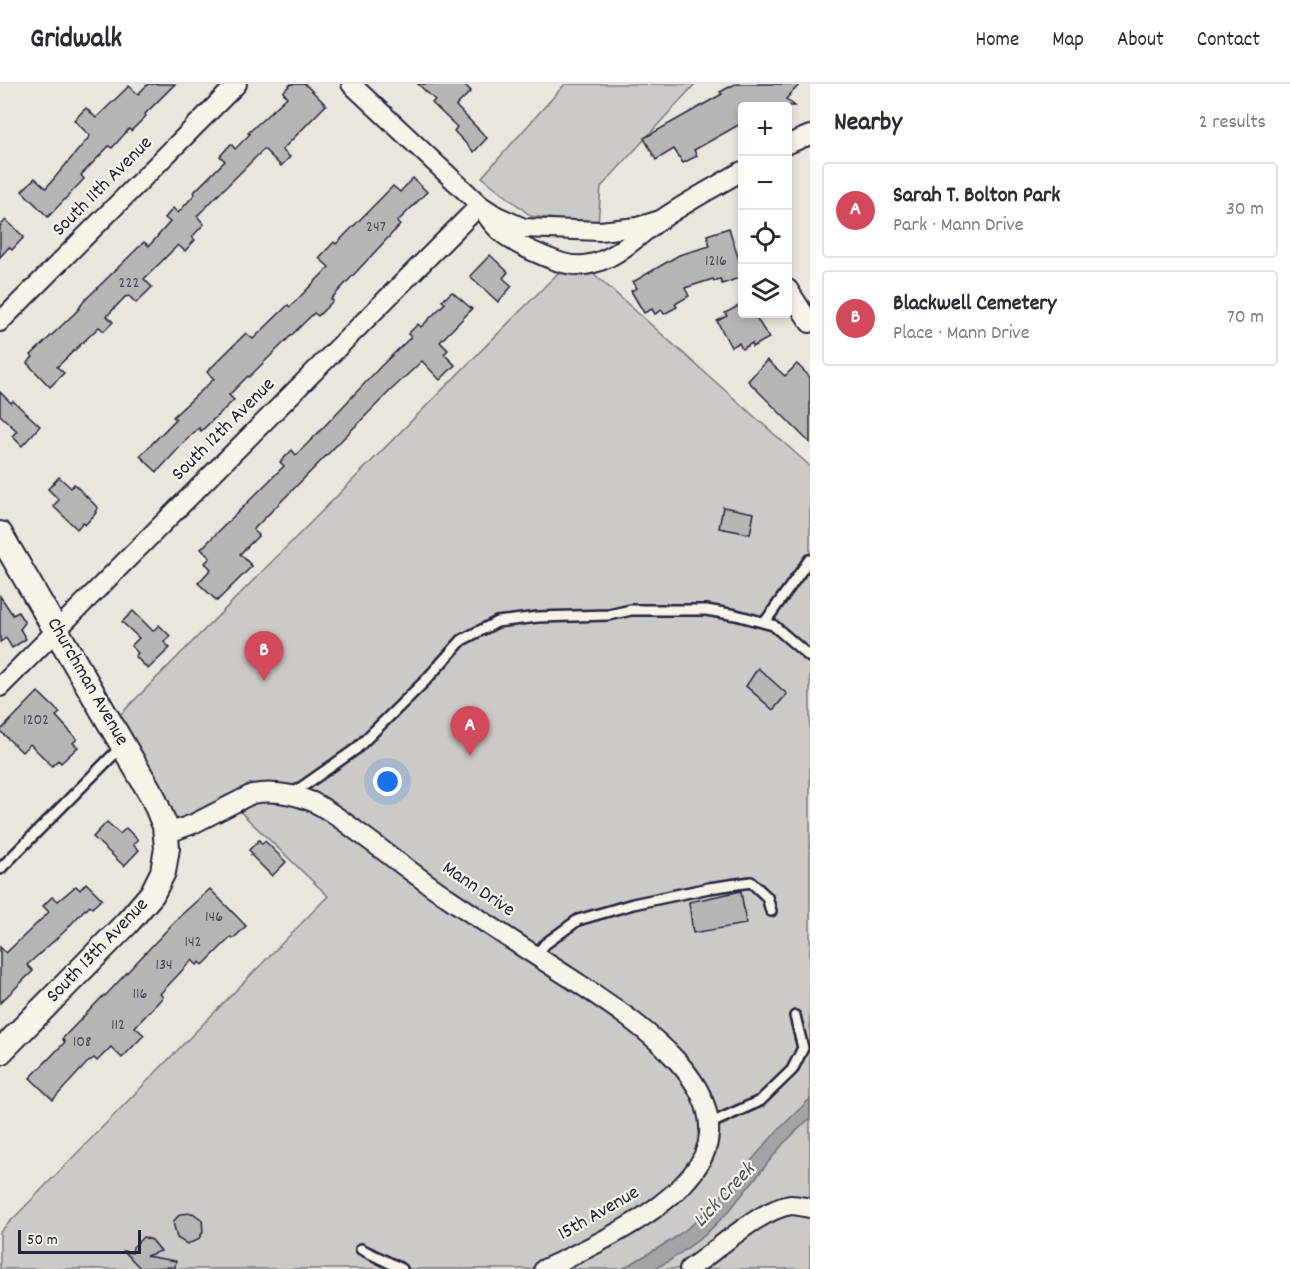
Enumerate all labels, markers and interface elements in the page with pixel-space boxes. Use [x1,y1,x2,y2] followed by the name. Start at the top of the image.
[30,21,122,61] text: Gridwalk
[975,26,1019,56] text: Home
[1052,26,1084,56] text: Map
[1117,26,1164,56] text: About
[1197,26,1260,56] text: Contact
[738,102,792,318] map controls
[738,102,792,156] button: +
[834,105,902,142] text: Nearby
[1199,109,1266,137] text: 2 results
[46,130,160,244] street label: South 11th Avenue
[738,156,792,210] button: −
[893,181,1060,212] text: Sarah T. Bolton Park
[850,196,861,224] text: A
[1226,196,1264,224] text: 30 m
[738,210,792,264] button: locate
[893,212,1024,240] text: Park · Mann Drive
[366,216,386,239] house number: 247
[705,250,727,273] house number: 1216
[738,264,792,318] button: layers
[119,272,139,295] house number: 222
[893,289,1056,320] text: Blackwell Cemetery
[851,304,860,332] text: B
[1227,304,1264,332] text: 70 m
[893,320,1030,348] text: Place · Mann Drive
[166,372,282,488] street label: South 12th Avenue
[39,613,135,751] street label: Churchman Avenue
[244,632,284,681] pin: B
[450,706,490,756] pin: A
[23,709,49,732] house number: 1202
[373,767,402,796] your location
[436,855,520,925] street label: Mann Drive
[40,892,156,1010] street label: South 13th Avenue
[205,906,223,929] house number: 146
[184,931,202,954] house number: 142
[155,954,173,977] house number: 134
[133,983,148,1006] house number: 116
[111,1014,125,1037] house number: 112
[73,1031,91,1054] house number: 108
[687,1155,765,1235] water label: Lick Creek
[553,1179,645,1248] street label: 15th Avenue
[18,1227,141,1254] scale bar
[27,1229,58,1252] text: 50 m

